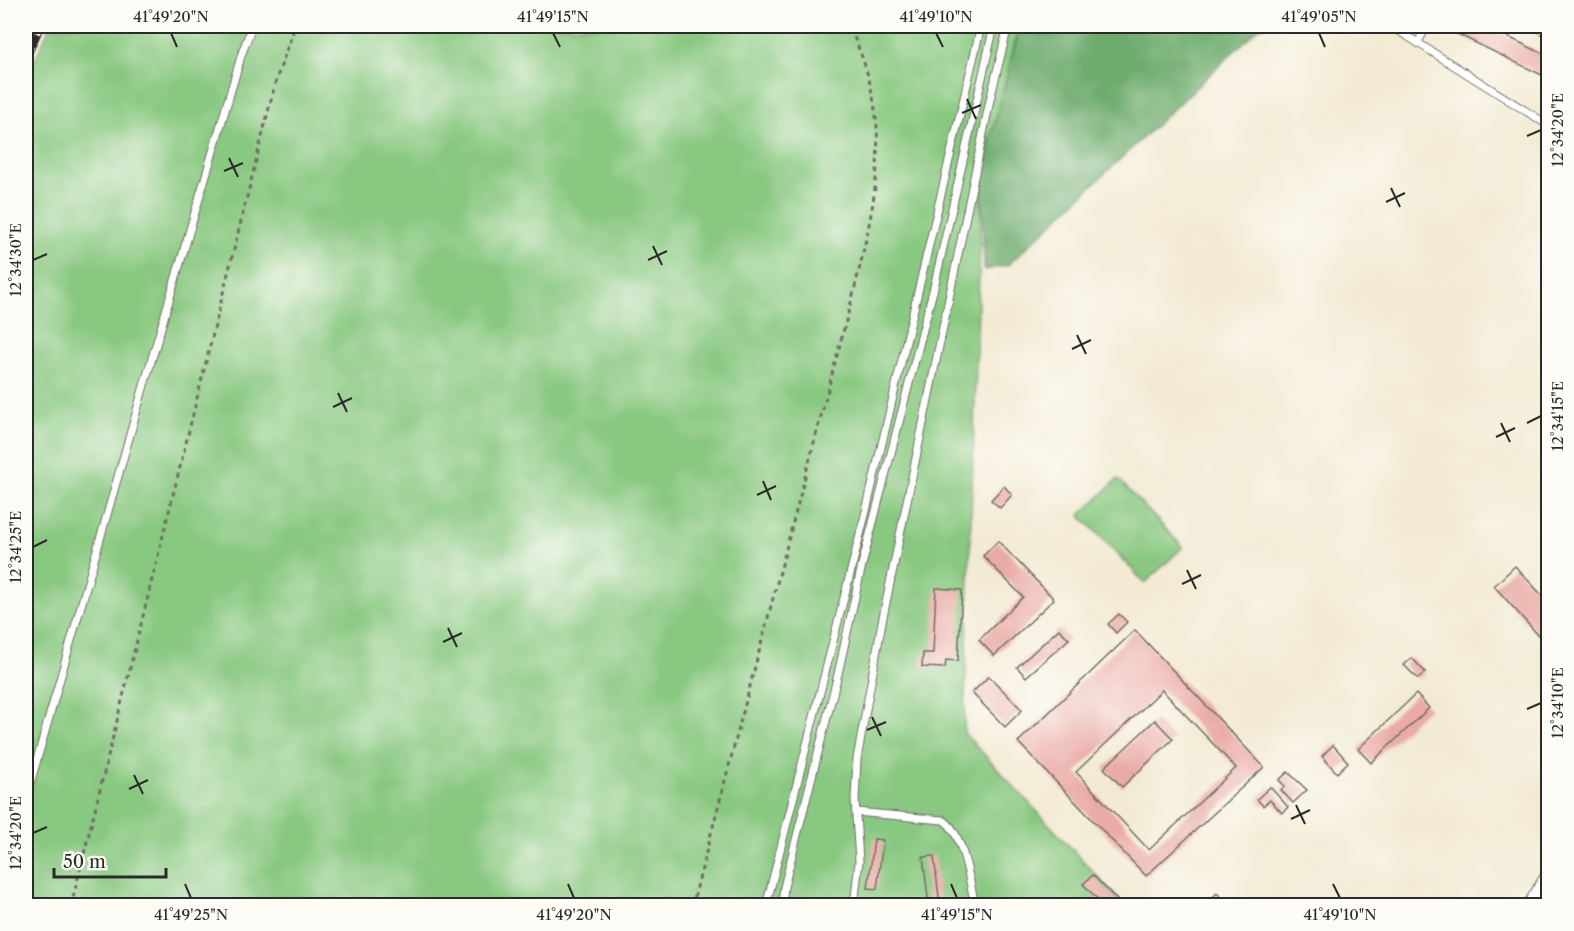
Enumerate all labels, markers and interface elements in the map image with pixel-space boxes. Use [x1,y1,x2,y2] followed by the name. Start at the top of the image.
[133,7,209,26] text: 41°49'20"N
[517,7,589,26] text: 41°49'15"N
[899,7,973,26] text: 41°49'10"N
[1281,7,1357,26] text: 41°49'05"N
[1548,93,1567,167] text: 12°34'20"E
[6,223,25,297] text: 12°34'30"E
[1548,381,1567,451] text: 12°34'15"E
[6,511,25,583] text: 12°34'25"E
[1548,667,1567,739] text: 12°34'10"E
[6,796,25,870] text: 12°34'20"E
[54,841,166,879] scale bar
[63,851,106,873] text: 50 m
[154,905,228,924] text: 41°49'25"N
[536,905,612,924] text: 41°49'20"N
[921,905,993,924] text: 41°49'15"N
[1303,905,1377,924] text: 41°49'10"N

